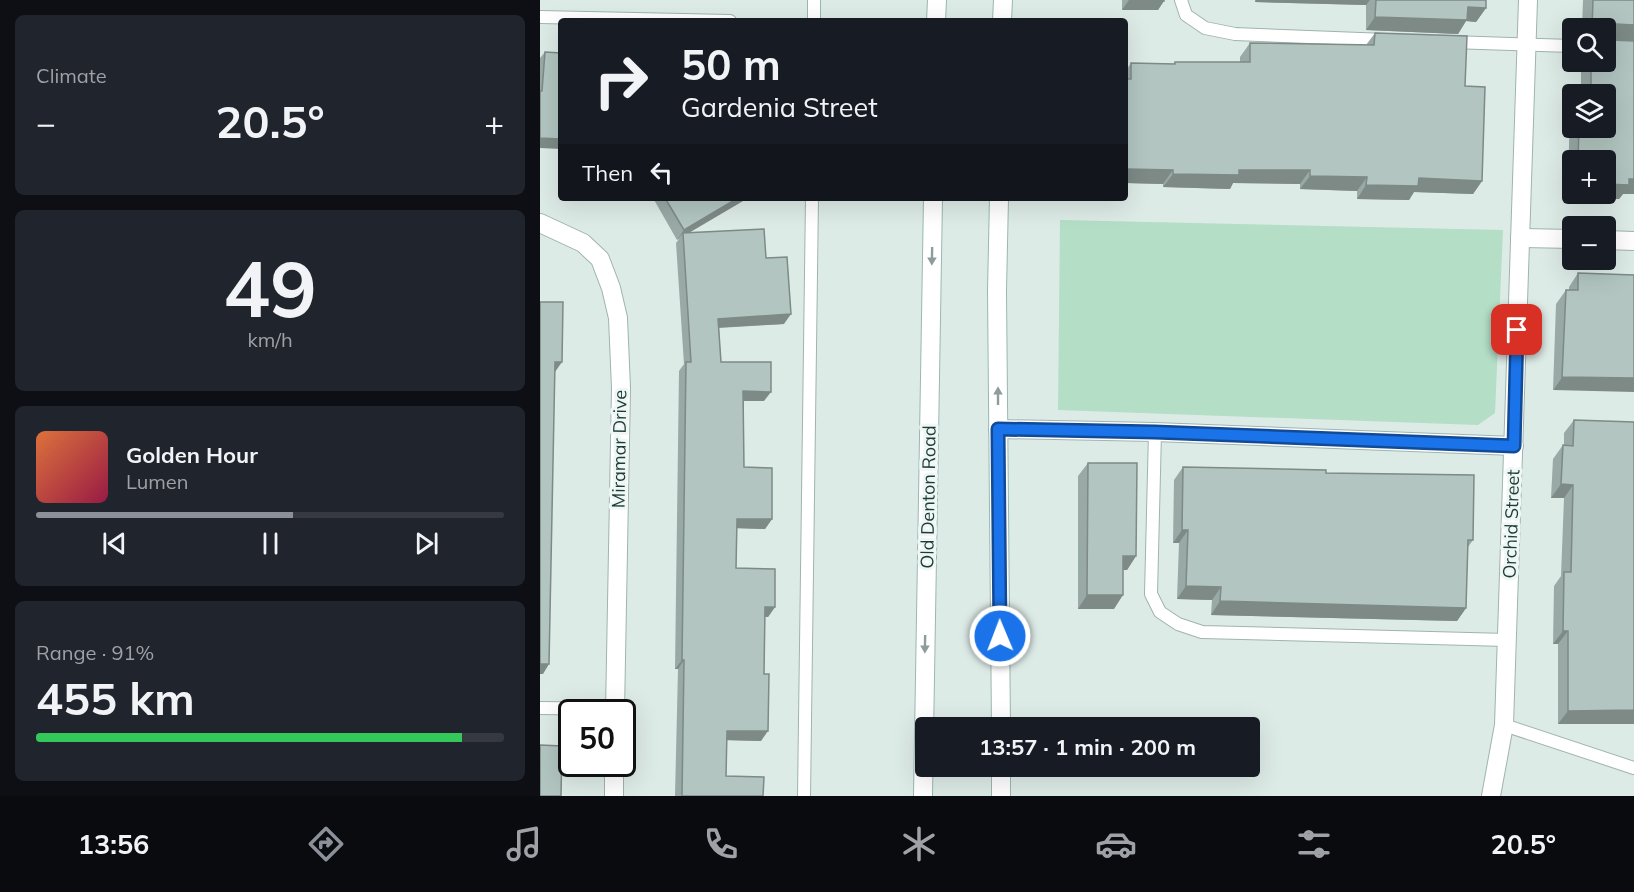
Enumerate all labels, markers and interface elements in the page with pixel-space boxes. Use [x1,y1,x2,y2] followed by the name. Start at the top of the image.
[1562,18,1616,270] map controls
[1562,18,1616,72] button: search
[681,38,781,91] text: 50 m
[582,42,660,120] icon: right
[36,63,107,88] text: Climate
[1562,84,1616,138] button: layers
[681,90,878,124] text: Gardenia Street
[215,93,325,149] text: 20.5°
[36,102,56,143] text: −
[484,102,504,143] text: +
[1562,150,1616,204] button: +
[645,156,678,189] icon: left
[582,159,633,187] text: Then
[1562,216,1616,270] button: −
[223,239,317,337] text: 49
[928,247,937,266] one-way arrow
[1491,304,1542,355] pin
[1500,313,1533,346] icon: arrive
[247,327,293,352] text: km/h
[993,387,1003,406] one-way arrow
[606,390,632,508] street label: Miramar Drive
[915,425,941,569] street label: Old Denton Road
[126,441,258,469] text: Golden Hour
[126,469,188,494] text: Lumen
[1498,469,1524,579] street label: Orchid Street
[98,527,131,560] icon: previous
[254,527,287,560] icon: pause
[410,527,443,560] icon: next
[968,604,1032,668] position arrow
[920,634,930,653] one-way arrow
[36,640,154,665] text: Range · 91%
[36,670,195,726] text: 455 km
[558,699,636,777] speed limit sign: 50
[979,733,1196,761] text: 13:57 · 1 min · 200 m
[305,823,347,865] icon: directions
[503,823,545,865] icon: music
[700,823,742,865] icon: phone
[898,823,940,865] icon: climate
[1095,823,1137,865] icon: car
[1293,823,1335,865] icon: filters
[78,827,149,861] text: 13:56
[1491,827,1556,861] text: 20.5°

